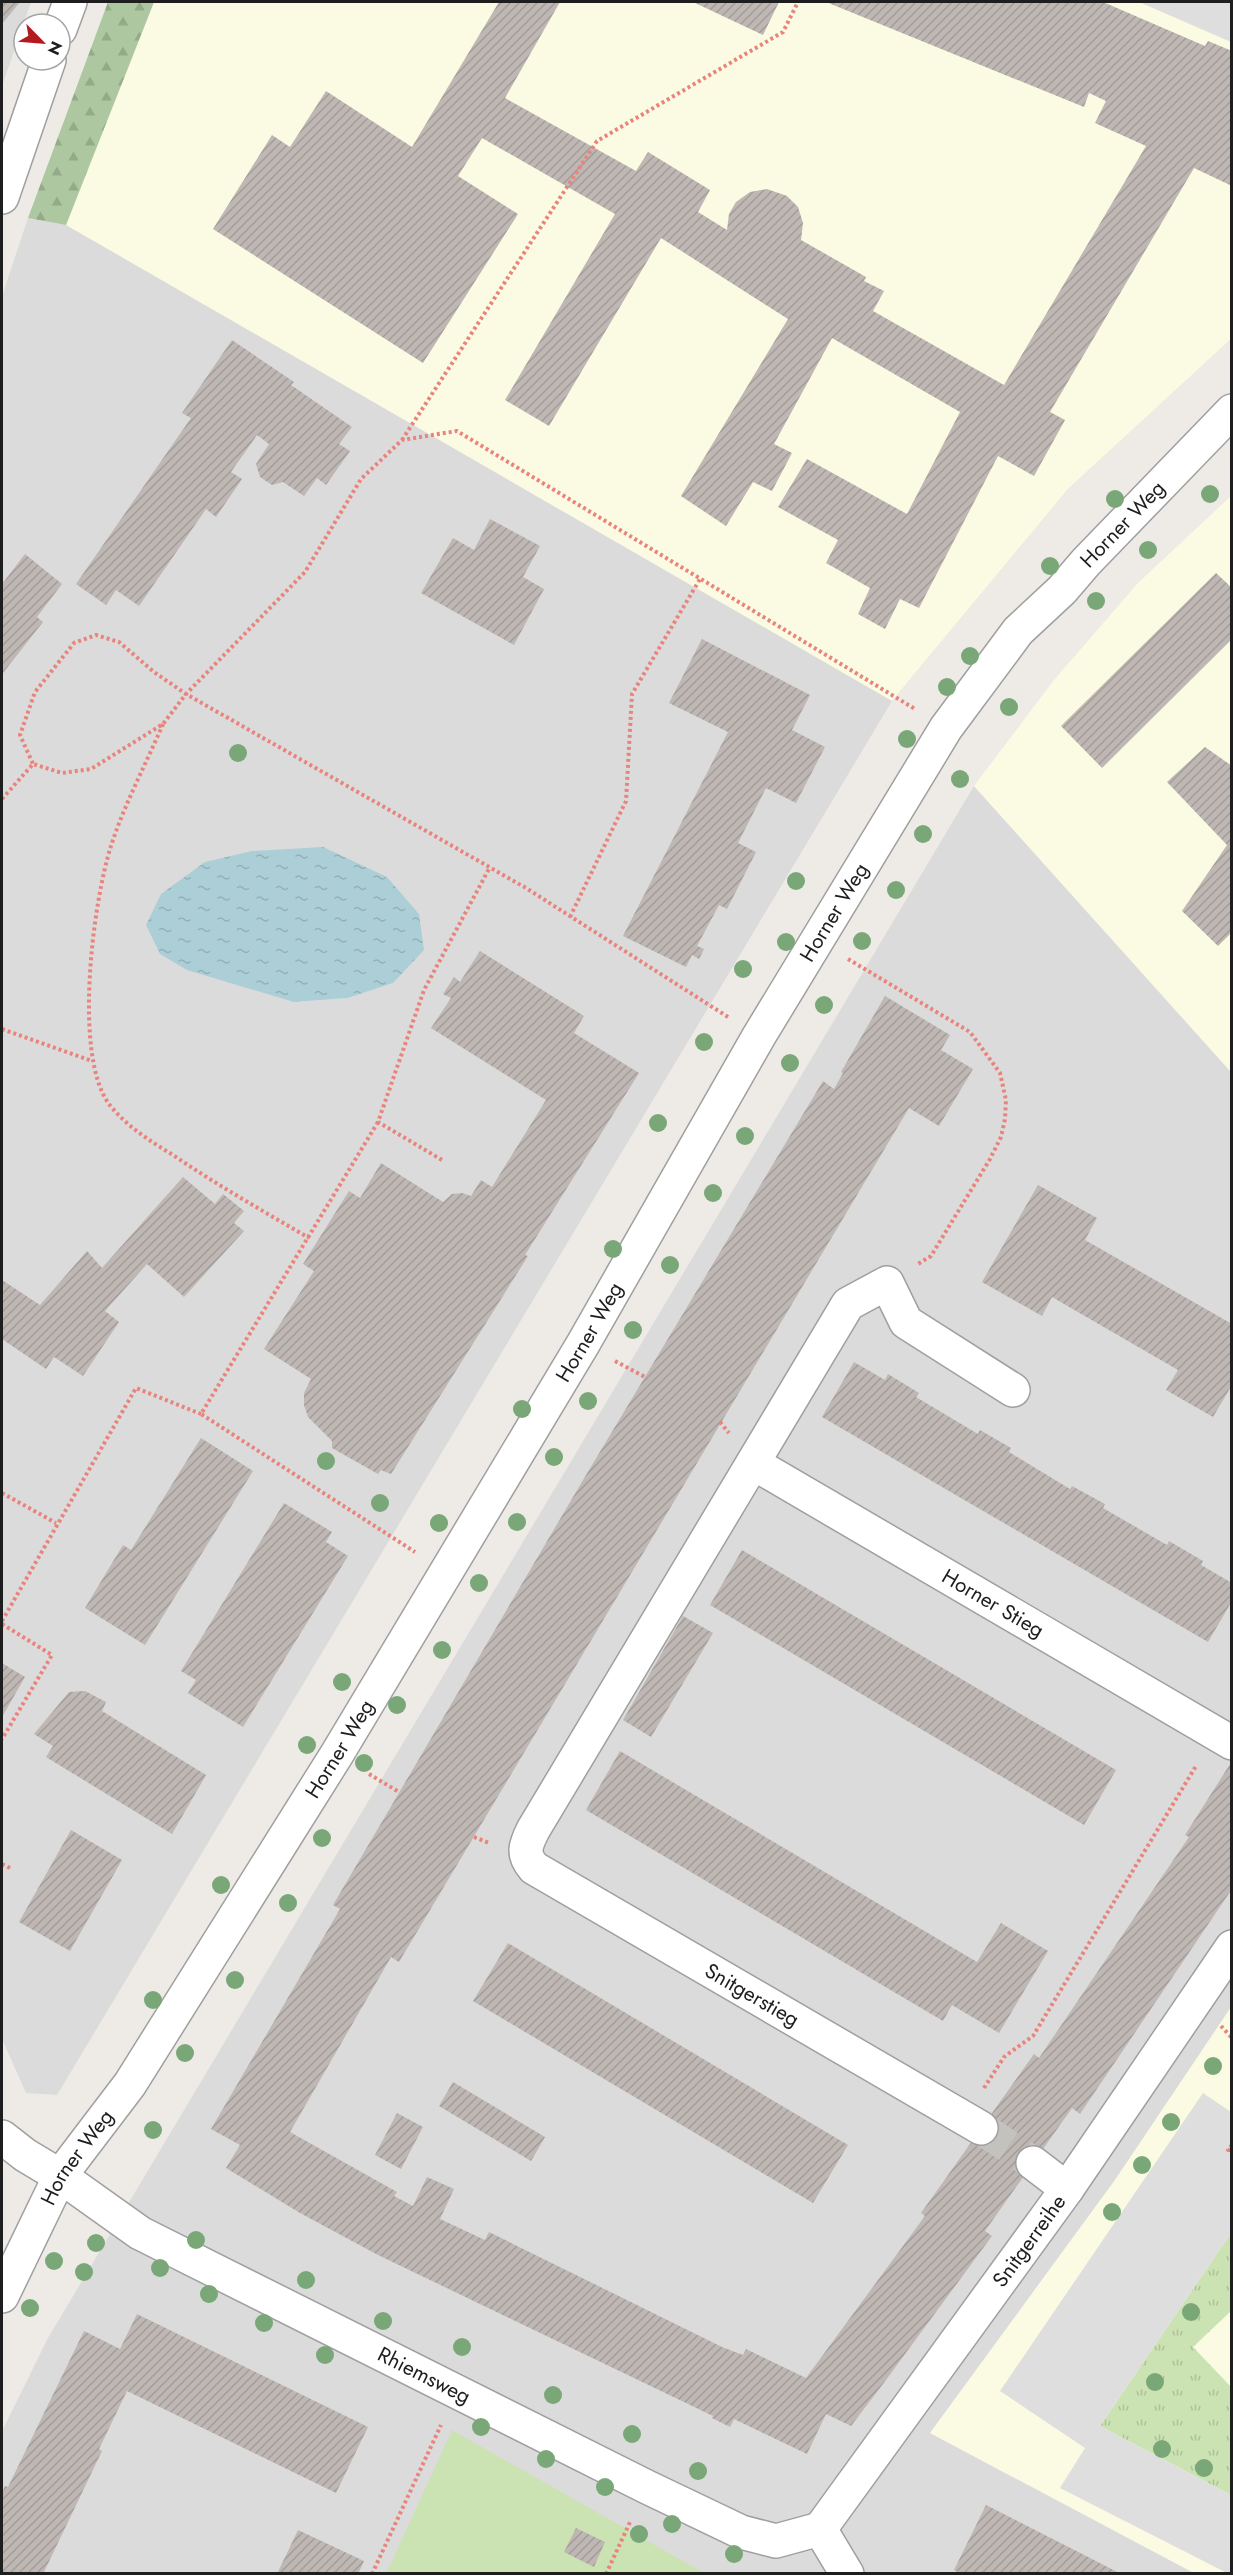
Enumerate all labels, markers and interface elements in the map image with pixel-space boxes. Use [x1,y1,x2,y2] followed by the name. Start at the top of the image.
[12,12,72,72] north arrow
[42,38,68,59] text: N
[1073,474,1172,575] street label: Horner Weg
[792,857,876,968] street label: Horner Weg
[548,1277,630,1388] street label: Horner Weg
[936,1562,1050,1645] street label: Horner Stieg
[298,1694,381,1804] street label: Horner Weg
[699,1956,805,2034] street label: Snitgerstieg
[33,2103,121,2210] street label: Horner Weg
[985,2188,1073,2294] street label: Snitgerreihe
[372,2339,476,2411] street label: Rhiemsweg

